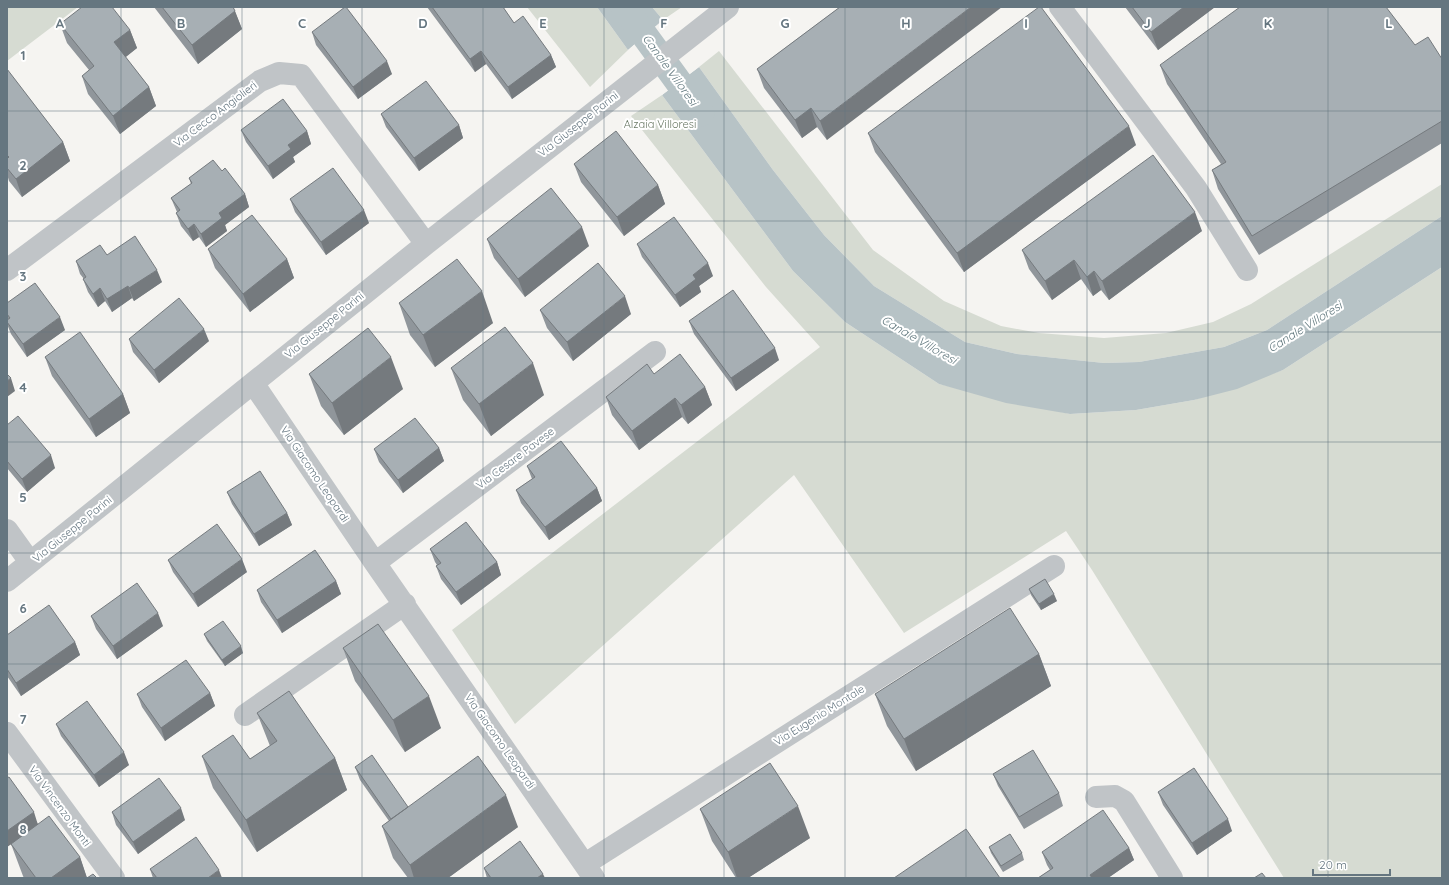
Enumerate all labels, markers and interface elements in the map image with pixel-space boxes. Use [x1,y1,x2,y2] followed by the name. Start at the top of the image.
[56,15,65,31] text: A
[177,15,185,31] text: B
[298,15,306,31] text: C
[418,15,428,31] text: D
[539,15,547,31] text: E
[660,15,668,31] text: F
[780,15,790,31] text: G
[901,15,911,31] text: H
[1024,15,1028,31] text: I
[1143,15,1151,31] text: J
[1264,15,1273,31] text: K
[1385,15,1393,31] text: L
[639,31,702,109] water label: Canale Villoresi
[20,47,26,63] text: 1
[171,78,259,150] street label: Via Cecco Angiolieri
[535,88,621,160] street label: Via Giuseppe Parini
[624,117,696,131] park label: Alzaia Villoresi
[19,157,27,173] text: 2
[20,268,27,284] text: 3
[282,289,366,361] street label: Via Giuseppe Parini
[1265,297,1346,355] water label: Canale Villoresi
[879,312,961,368] water label: Canale Villoresi
[19,379,27,395] text: 4
[278,423,352,525] street label: Via Giacomo Leopardi
[473,424,557,492] street label: Via Cesare Pavese
[19,489,27,505] text: 5
[30,493,114,565] street label: Via Giuseppe Parini
[19,600,27,616] text: 6
[771,682,867,748] street label: Via Eugenio Montale
[462,691,538,791] street label: Via Giacomo Leopardi
[19,711,27,727] text: 7
[26,763,94,849] street label: Via Vincenzo Monti
[19,821,27,837] text: 8
[1313,851,1390,877] scale bar
[1319,857,1347,872] text: 20 m

